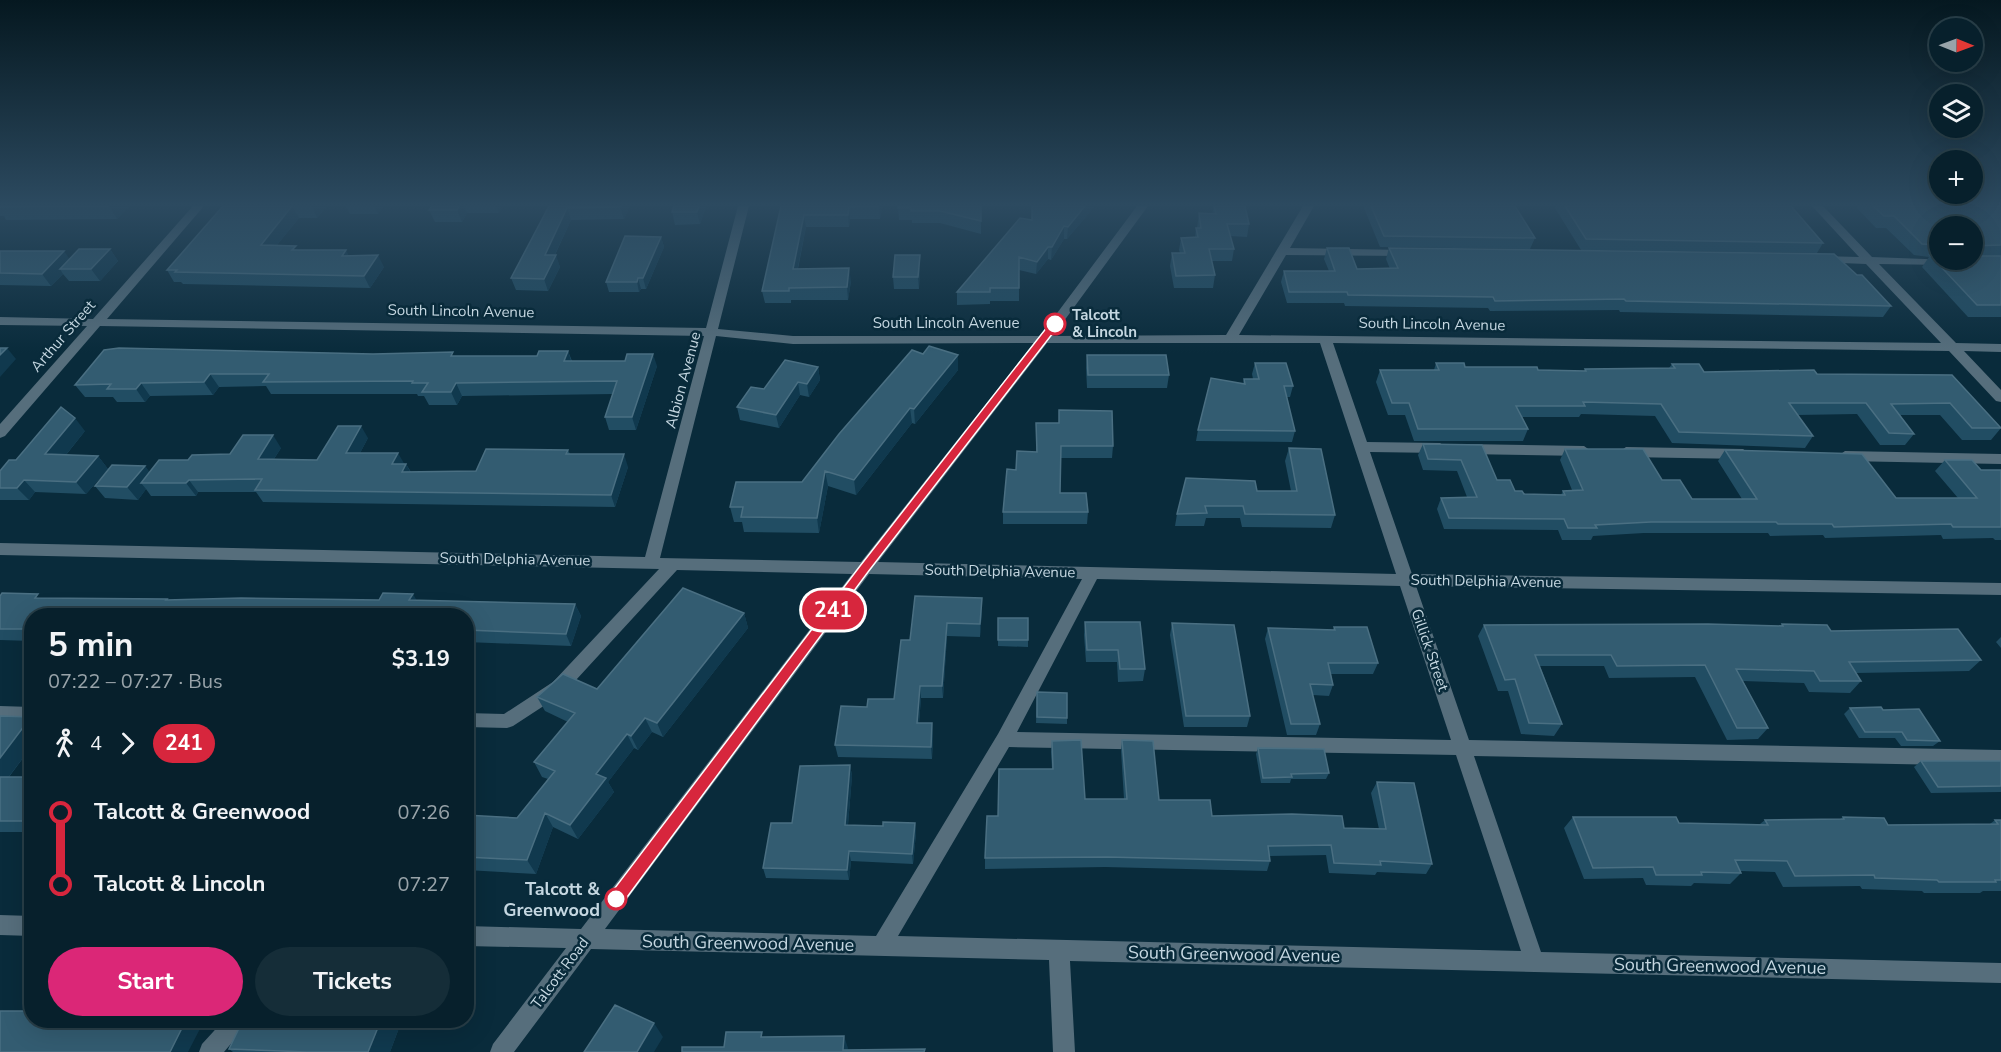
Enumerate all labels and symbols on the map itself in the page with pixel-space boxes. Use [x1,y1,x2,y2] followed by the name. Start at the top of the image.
[1929,18,1983,72] north arrow
[26,295,100,376] street label: Arthur Street
[387,300,535,322] street label: South Lincoln Avenue
[1072,305,1137,342] place label: Talcott & Lincoln
[873,313,1019,333] street label: South Lincoln Avenue
[1044,313,1066,335] marker: Talcott & Lincoln
[1358,313,1506,335] street label: South Lincoln Avenue
[660,329,706,431] street label: Albion Avenue
[439,548,591,570] street label: South Delphia Avenue
[924,560,1076,582] street label: South Delphia Avenue
[1410,570,1562,592] street label: South Delphia Avenue
[798,590,868,630] line badge: 241
[1407,606,1454,695] street label: Gillick Street
[503,877,601,922] place label: Talcott & Greenwood
[605,888,627,910] marker: Talcott & Greenwood
[642,929,854,957] street label: South Greenwood Avenue
[527,933,593,1013] street label: Talcott Road
[1128,940,1340,968] street label: South Greenwood Avenue
[1614,952,1826,980] street label: South Greenwood Avenue

